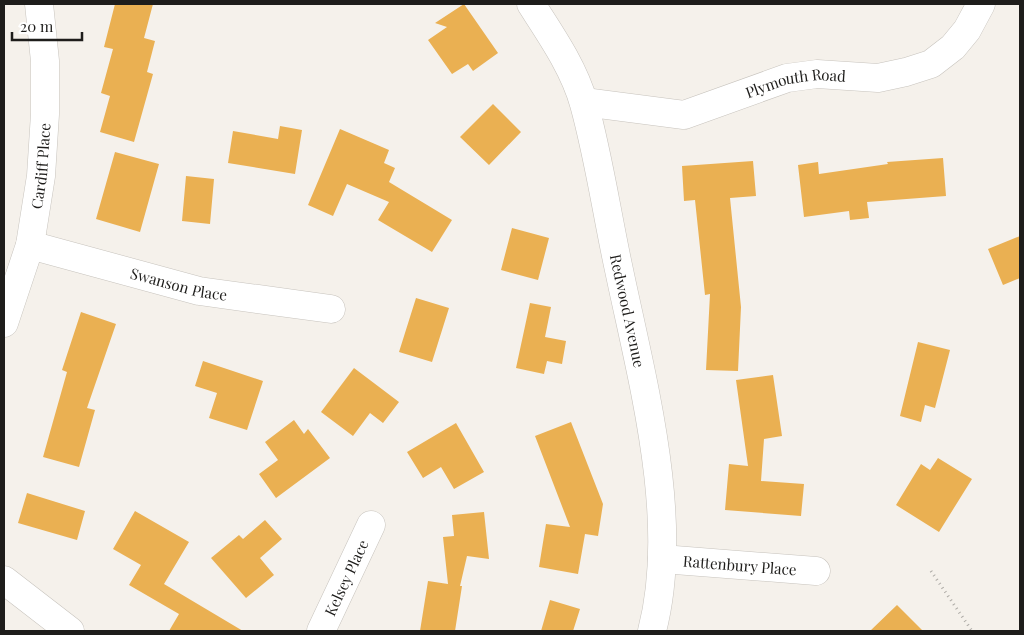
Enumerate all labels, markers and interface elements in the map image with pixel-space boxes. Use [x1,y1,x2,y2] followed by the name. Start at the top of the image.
[12,10,82,42] scale bar
[20,16,54,36] text: 20 m
[742,63,847,102] street label: Plymouth Road
[26,122,54,210] street label: Cardiff Place
[606,252,650,369] street label: Redwood Avenue
[128,263,228,305] street label: Swanson Place
[320,536,373,619] street label: Kelsey Place
[682,551,797,579] street label: Rattenbury Place

